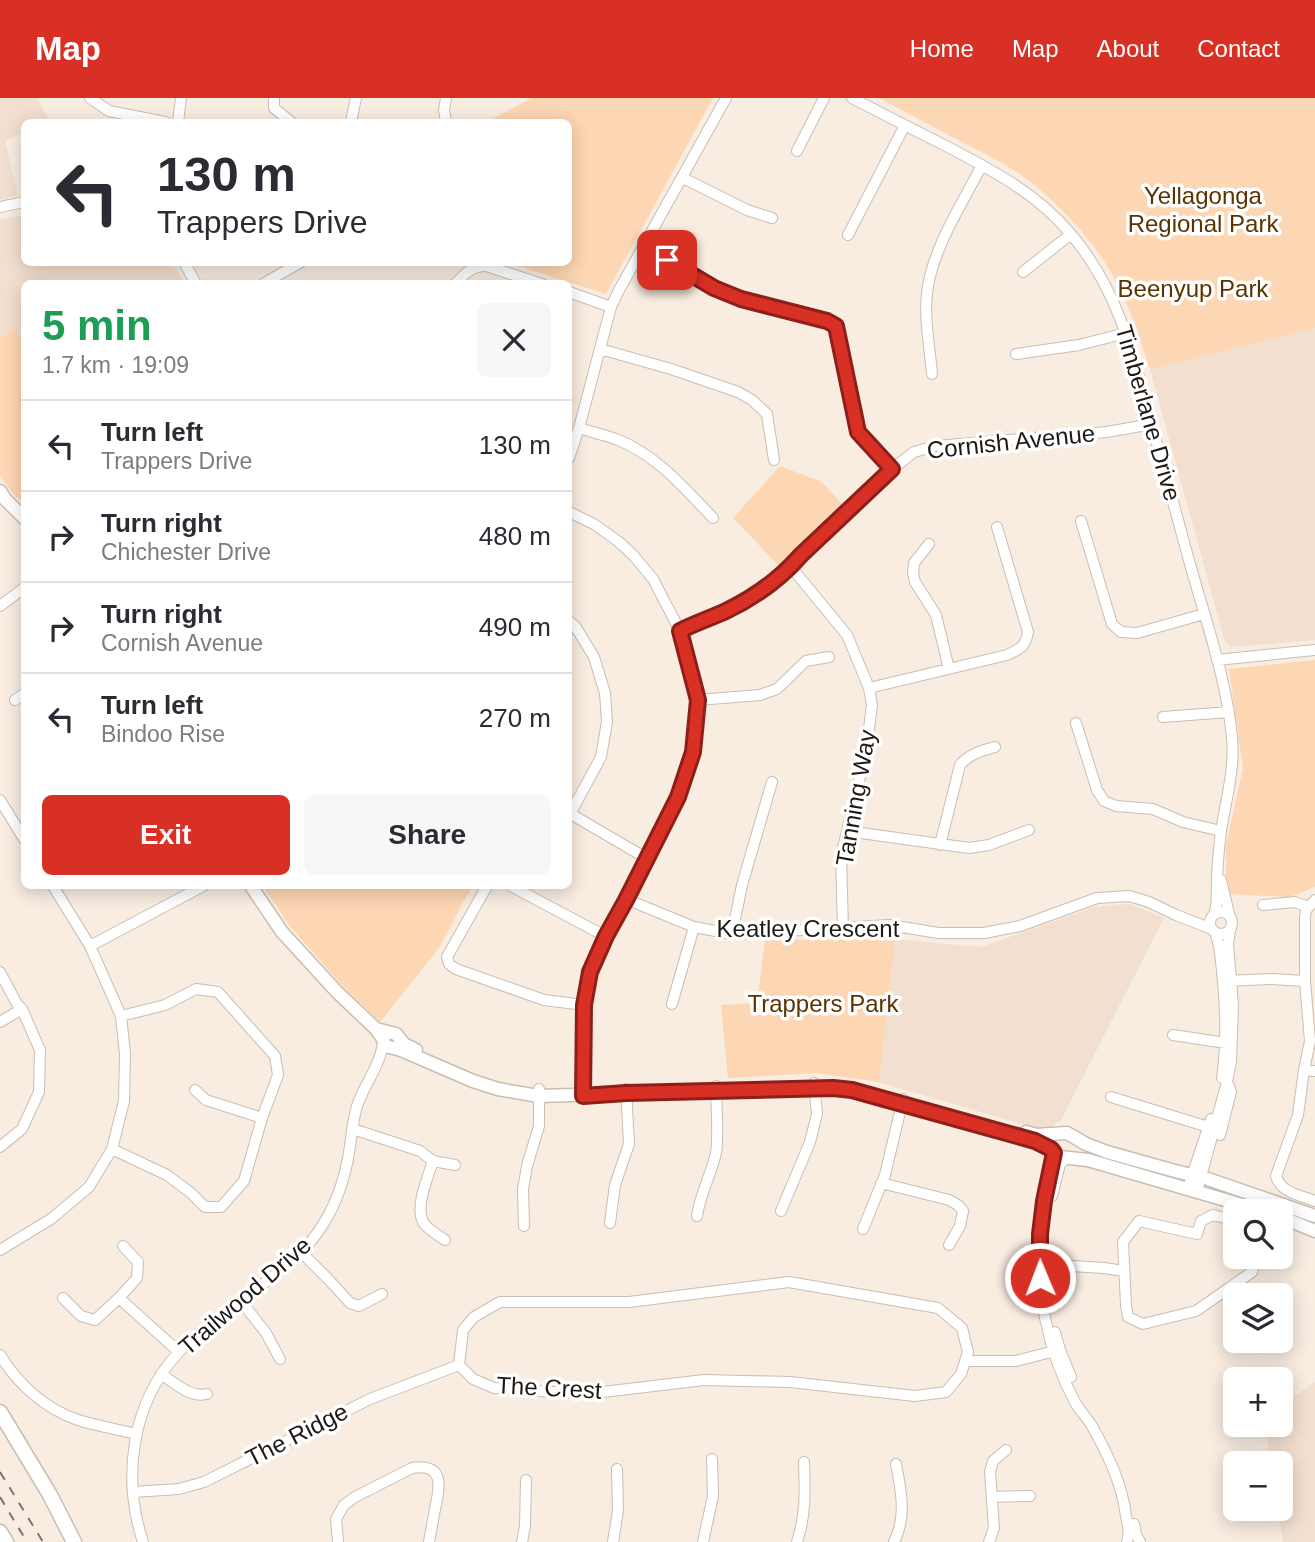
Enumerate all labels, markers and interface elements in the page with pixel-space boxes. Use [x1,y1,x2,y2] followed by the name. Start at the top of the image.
[35,30,101,67] text: Map
[910,35,974,62] text: Home
[1012,35,1059,62] text: Map
[1097,35,1159,62] text: About
[1197,35,1280,62] text: Contact
[42,147,133,238] icon: left
[157,147,296,201] text: 130 m
[1128,182,1279,237] park label: Yellagonga Regional Park
[157,204,367,240] text: Trappers Drive
[637,230,697,290] pin
[648,241,686,279] icon: arrive
[1118,275,1269,302] park label: Beenyup Park
[42,302,152,349] text: 5 min
[477,303,551,377] button: close
[1110,322,1187,504] street label: Timberlane Drive
[42,352,189,378] text: 1.7 km · 19:09
[101,417,203,447] text: Turn left
[925,419,1096,464] street label: Cornish Avenue
[42,427,80,465] icon: left
[479,430,551,460] text: 130 m
[101,448,252,474] text: Trappers Drive
[101,508,222,538] text: Turn right
[42,518,80,556] icon: right
[479,521,551,551] text: 480 m
[101,539,271,565] text: Chichester Drive
[101,599,222,629] text: Turn right
[42,609,80,647] icon: right
[479,612,551,642] text: 490 m
[101,630,263,656] text: Cornish Avenue
[101,690,203,720] text: Turn left
[42,700,80,738] icon: left
[479,703,551,733] text: 270 m
[101,721,225,747] text: Bindoo Rise
[830,728,881,868] street label: Tanning Way
[42,795,290,875] button: Exit
[304,795,551,875] button: Share
[717,915,900,942] street label: Keatley Crescent
[747,990,900,1017] park label: Trappers Park
[1223,1199,1293,1521] map controls
[1223,1199,1293,1269] button: search
[173,1231,316,1360] street label: Trailwood Drive
[1003,1241,1077,1315] position arrow
[1223,1283,1293,1353] button: layers
[1223,1367,1293,1437] button: +
[496,1371,603,1404] street label: The Crest
[241,1397,352,1472] street label: The Ridge
[1223,1451,1293,1521] button: −

